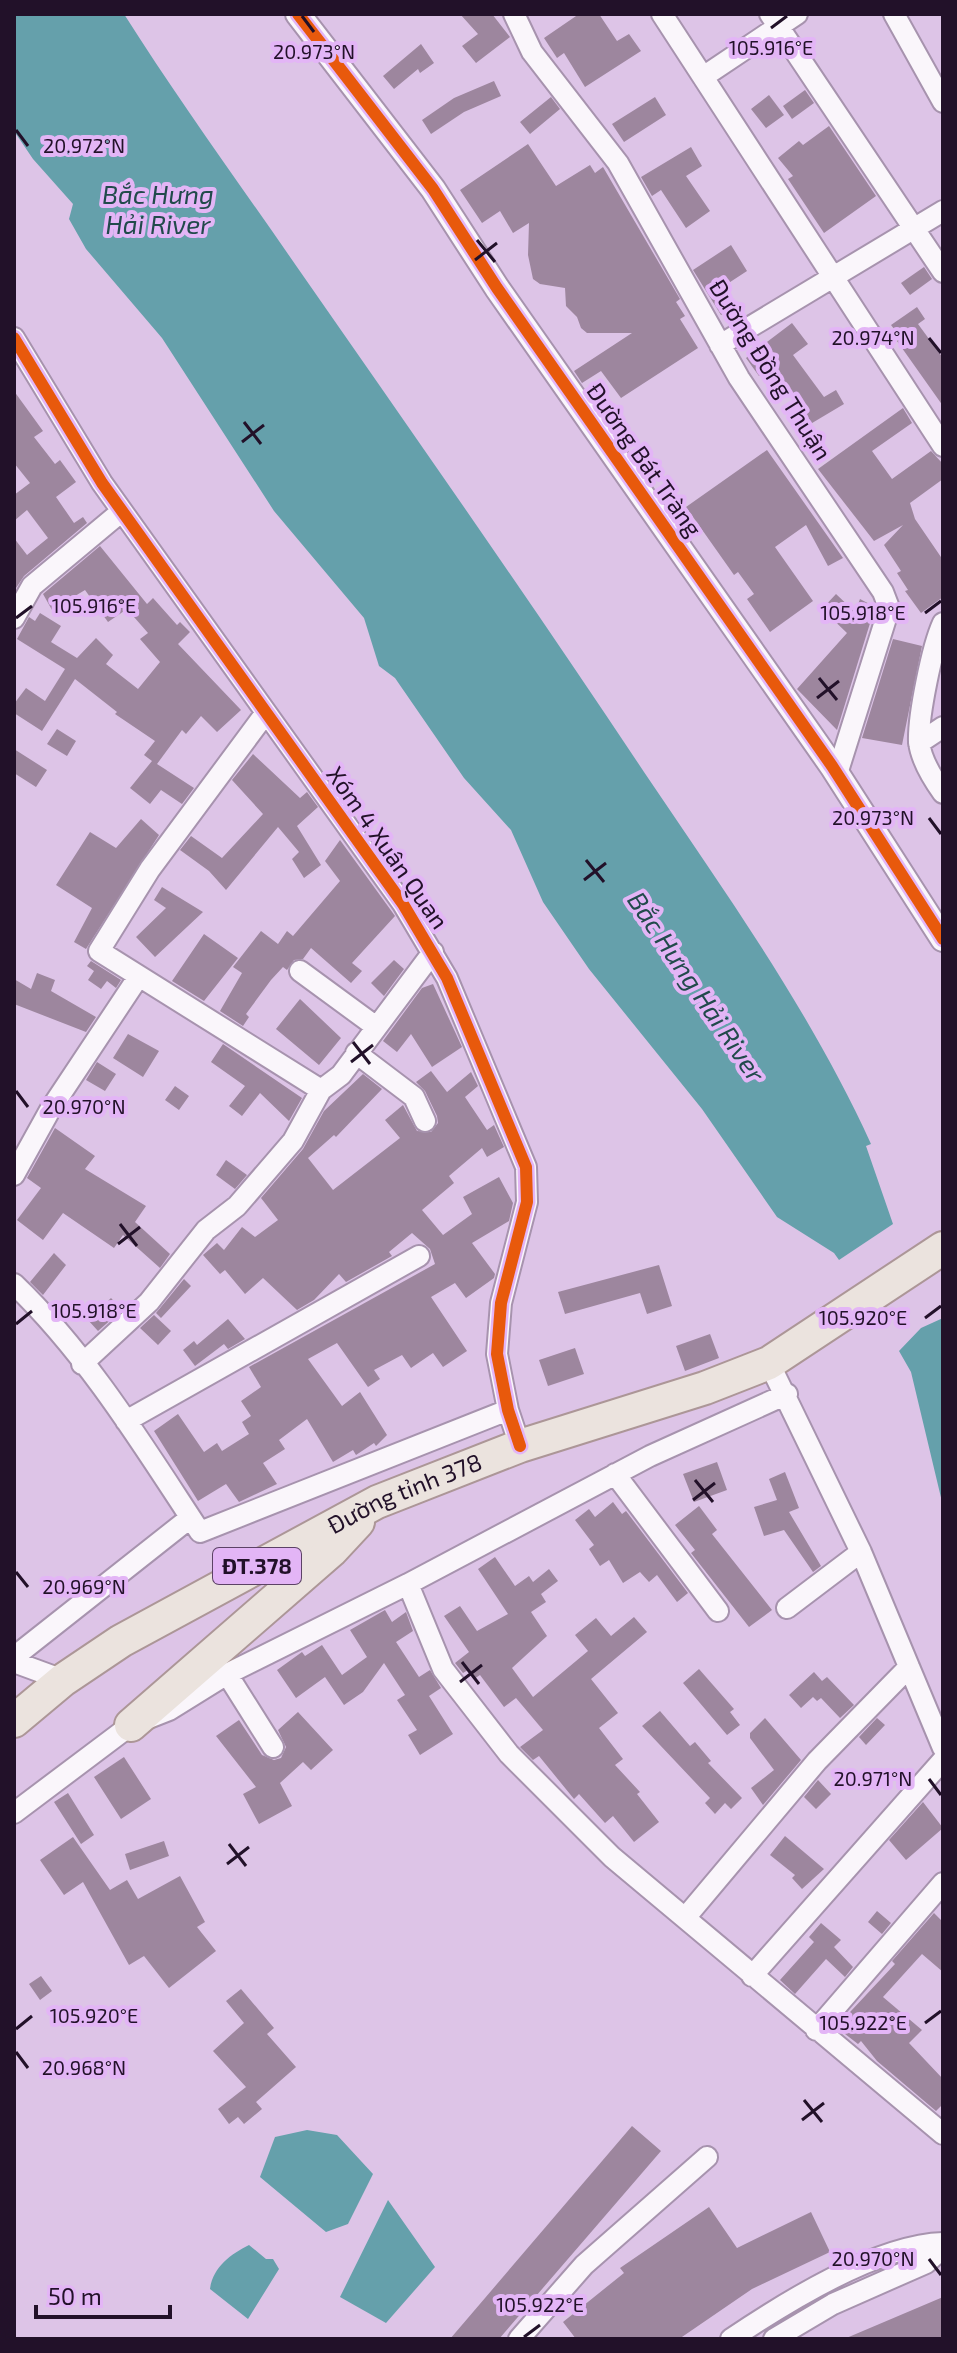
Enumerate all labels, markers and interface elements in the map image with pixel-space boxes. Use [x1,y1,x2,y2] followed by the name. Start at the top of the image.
[729,35,813,59] text: 105.916°E
[273,39,355,63] text: 20.973°N
[43,133,125,157] text: 20.972°N
[102,178,214,239] water label: Bắc Hưng Hải River
[704,274,839,465] street label: Đường Đồng Thuận
[831,325,915,349] text: 20.974°N
[581,377,709,542] street label: Đường Bát Tràng
[52,593,136,617] text: 105.916°E
[820,600,906,624] text: 105.918°E
[321,760,455,934] street label: Xóm 4 Xuân Quan
[832,805,914,829] text: 20.973°N
[622,885,773,1088] water label: Bắc Hưng Hải River
[43,1094,125,1118] text: 20.970°N
[51,1298,137,1322] text: 105.918°E
[819,1305,907,1329] text: 105.920°E
[322,1446,486,1539] street label: Đường tỉnh 378
[213,1548,301,1584] road number: ĐT.378
[42,1574,126,1598] text: 20.969°N
[834,1766,912,1790] text: 20.971°N
[50,2003,138,2027] text: 105.920°E
[819,2010,907,2034] text: 105.922°E
[42,2055,126,2079] text: 20.968°N
[832,2246,914,2270] text: 20.970°N
[36,2269,170,2319] scale bar
[48,2281,102,2310] text: 50 m
[496,2292,584,2316] text: 105.922°E

